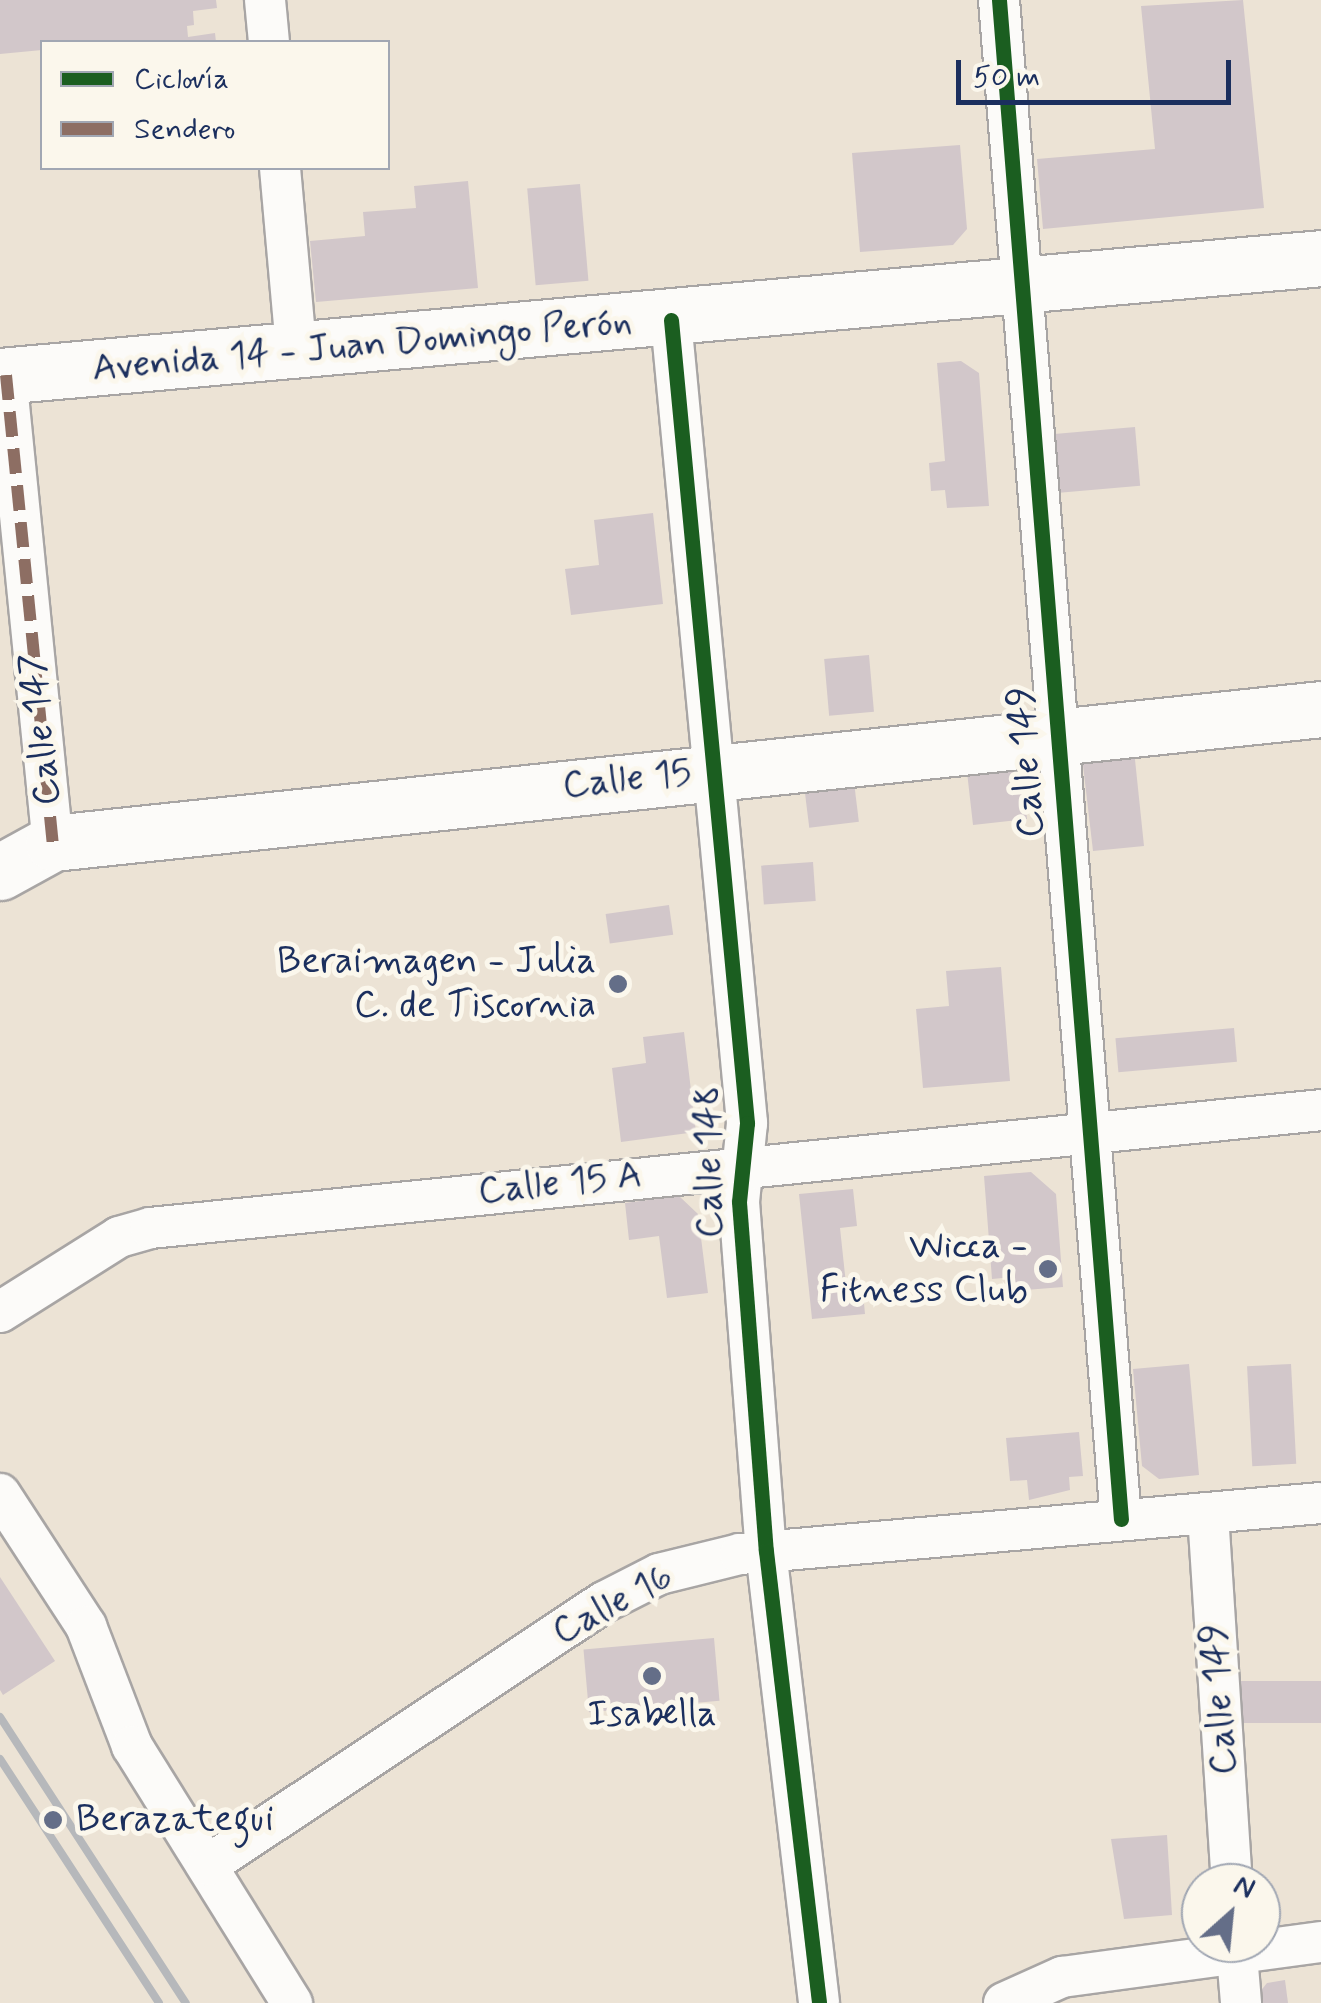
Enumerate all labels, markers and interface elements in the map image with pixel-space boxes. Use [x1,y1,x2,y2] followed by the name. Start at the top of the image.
[40,40,390,170] legend
[961,40,1236,102] scale bar
[973,58,1040,97] text: 50 m
[134,60,229,99] text: Ciclovía
[134,110,235,149] text: Sendero
[85,299,639,393] street label: Avenida 14 - Juan Domingo Perón
[10,650,72,808] street label: Calle 147
[999,685,1055,839] street label: Calle 149
[560,751,694,809] street label: Calle 15
[277,939,596,1028] place label: Beraimagen - Julia C. de Tiscornia
[605,971,631,997] marker: Beraimagen - Julia C. de Tiscornia
[686,1085,734,1239] street label: Calle 148
[476,1153,644,1215] street label: Calle 15 A
[820,1224,1028,1314] place label: Wicca - Fitness Club
[1037,1258,1059,1280] marker: Wicca - Fitness Club
[545,1554,681,1656] street label: Calle 16
[1192,1622,1248,1776] street label: Calle 149
[641,1665,663,1687] marker: Isabella
[587,1692,717,1738] place label: Isabella
[76,1797,274,1843] place label: Berazategui
[40,1807,66,1833] marker: Berazategui
[1181,1863,1281,1963] north arrow
[1227,1867,1261,1908] text: N

